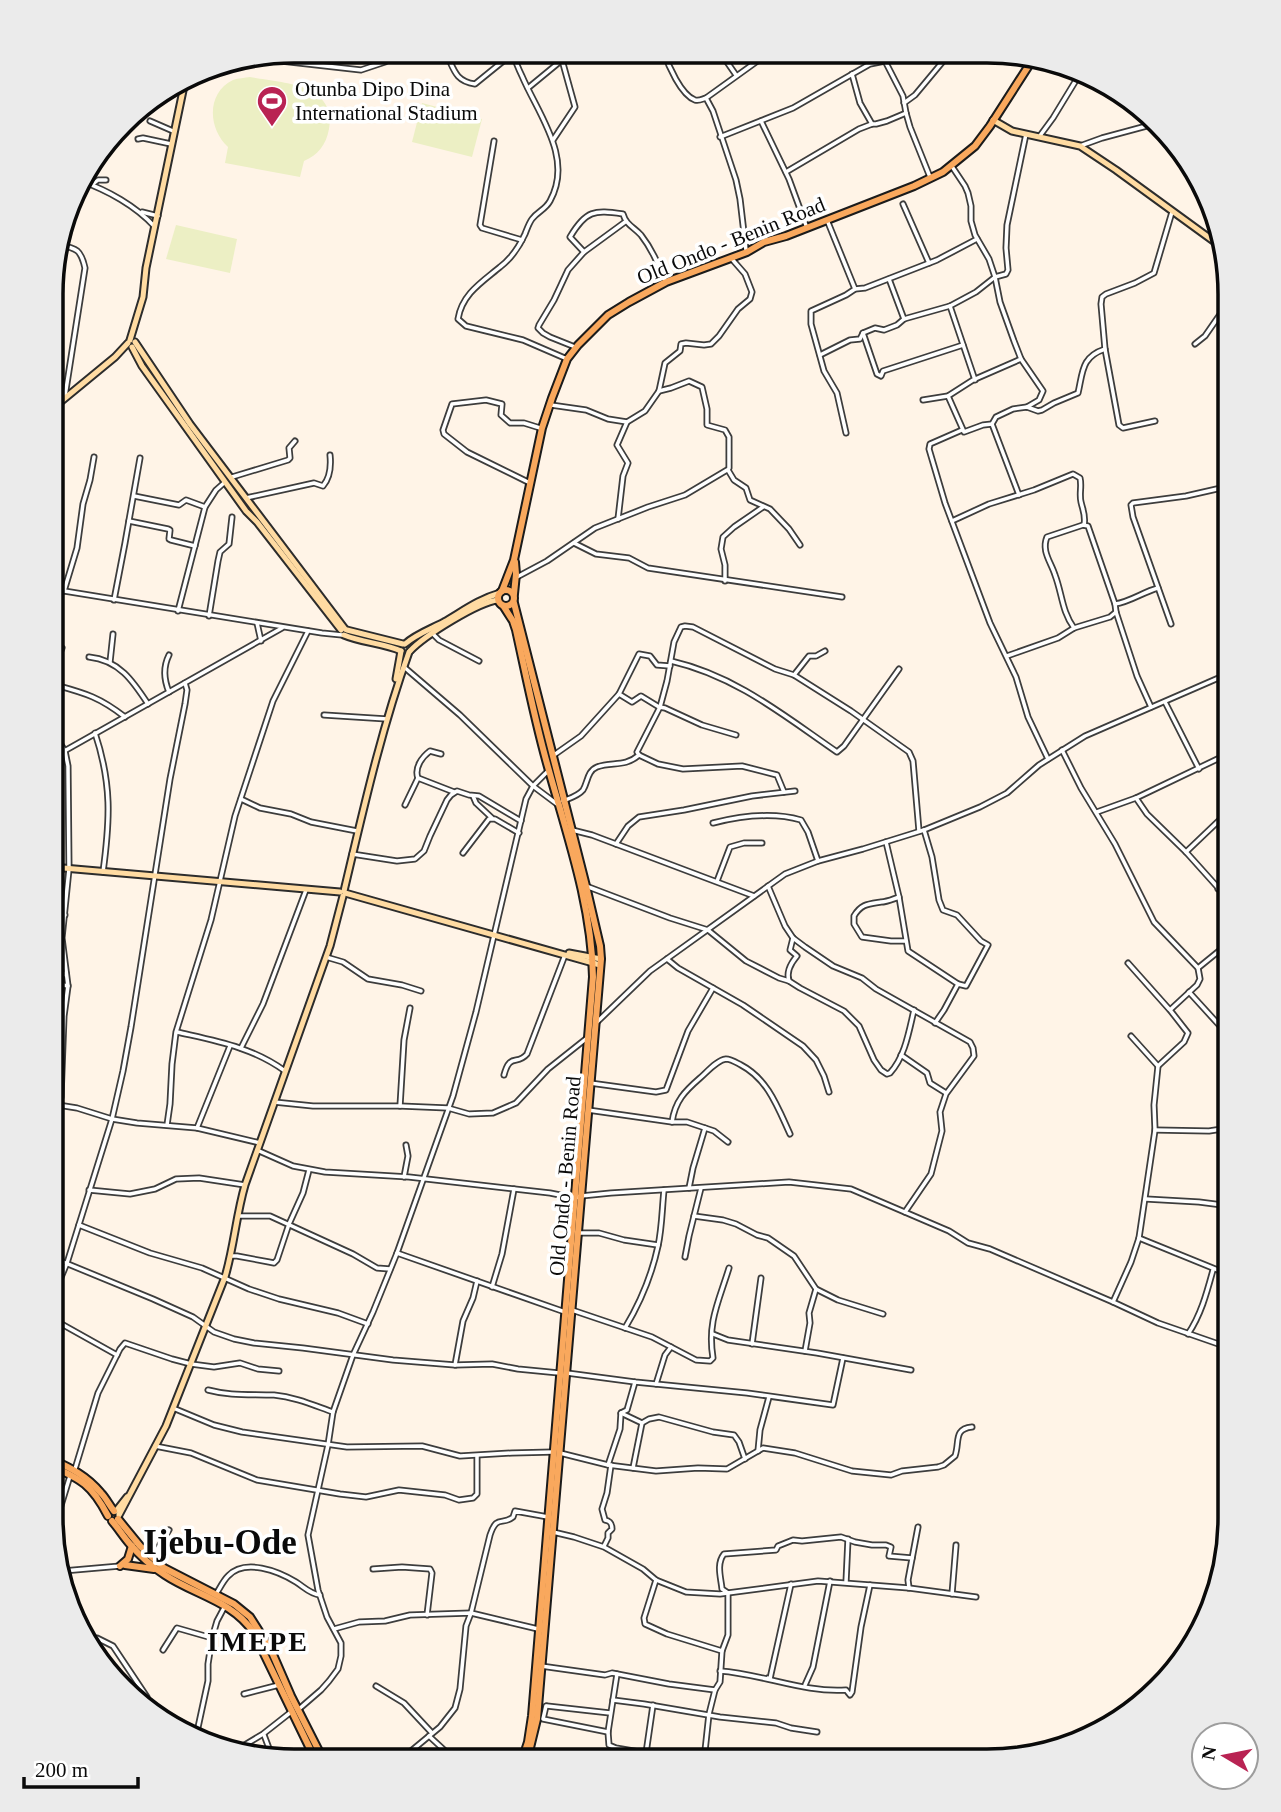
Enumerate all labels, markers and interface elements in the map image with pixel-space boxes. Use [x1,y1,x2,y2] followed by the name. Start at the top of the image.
[295,77,478,125] place label: Otunba Dipo Dina International Stadium
[255,84,289,128] sports icon: Otunba Dipo Dina International Stadium
[633,192,829,290] street label: Old Ondo - Benin Road
[544,1075,586,1277] street label: Old Ondo - Benin Road
[143,1523,297,1562] district label: Ijebu-Ode
[207,1626,309,1657] district label: IMEPE
[1190,1721,1260,1791] north arrow
[1197,1744,1220,1762] text: N
[24,1745,138,1789] scale bar
[35,1758,88,1782] text: 200 m

